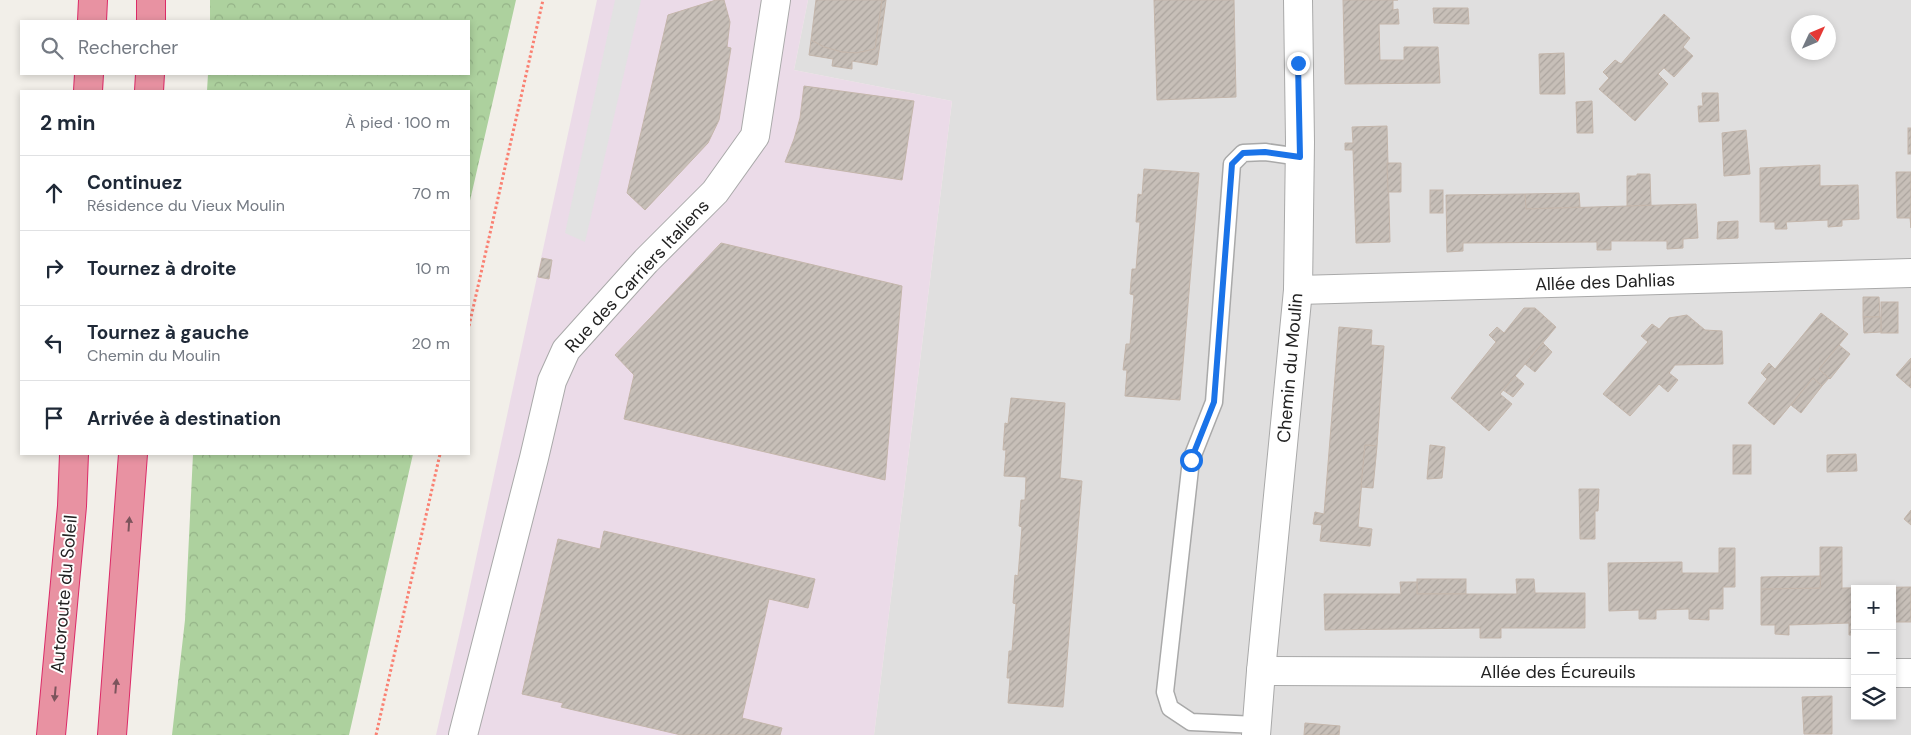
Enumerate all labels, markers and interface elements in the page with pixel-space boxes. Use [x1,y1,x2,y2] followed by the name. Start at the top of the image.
[1791,15,1836,60] north arrow
[20,20,470,75] search box
[38,34,66,62] icon: search
[78,35,178,60] text: Rechercher
[1287,52,1310,75] route end
[40,109,96,137] text: 2 min
[345,112,450,133] text: À pied · 100 m
[87,170,182,195] text: Continuez
[40,179,68,207] icon: ahead
[412,183,450,204] text: 70 m
[560,194,714,358] street label: Rue des Carriers Italiens
[87,195,285,216] text: Résidence du Vieux Moulin
[40,254,68,282] icon: right
[87,256,237,281] text: Tournez à droite
[416,258,450,279] text: 10 m
[1534,268,1676,296] street label: Allée des Dahlias
[1272,292,1308,444] street label: Chemin du Moulin
[87,320,249,345] text: Tournez à gauche
[40,329,68,357] icon: left
[411,333,450,354] text: 20 m
[87,345,220,366] text: Chemin du Moulin
[40,404,68,432] icon: arrive
[87,406,281,431] text: Arrivée à destination
[1180,449,1203,472] route start
[45,514,83,674] street label: Autoroute du Soleil
[125,516,133,532] one-way arrow
[1851,585,1896,720] map controls
[1851,585,1896,630] button: +
[1851,630,1896,675] button: −
[1480,660,1636,684] street label: Allée des Écureuils
[1851,675,1896,720] button: layers
[113,678,121,694] one-way arrow
[51,686,59,702] one-way arrow

